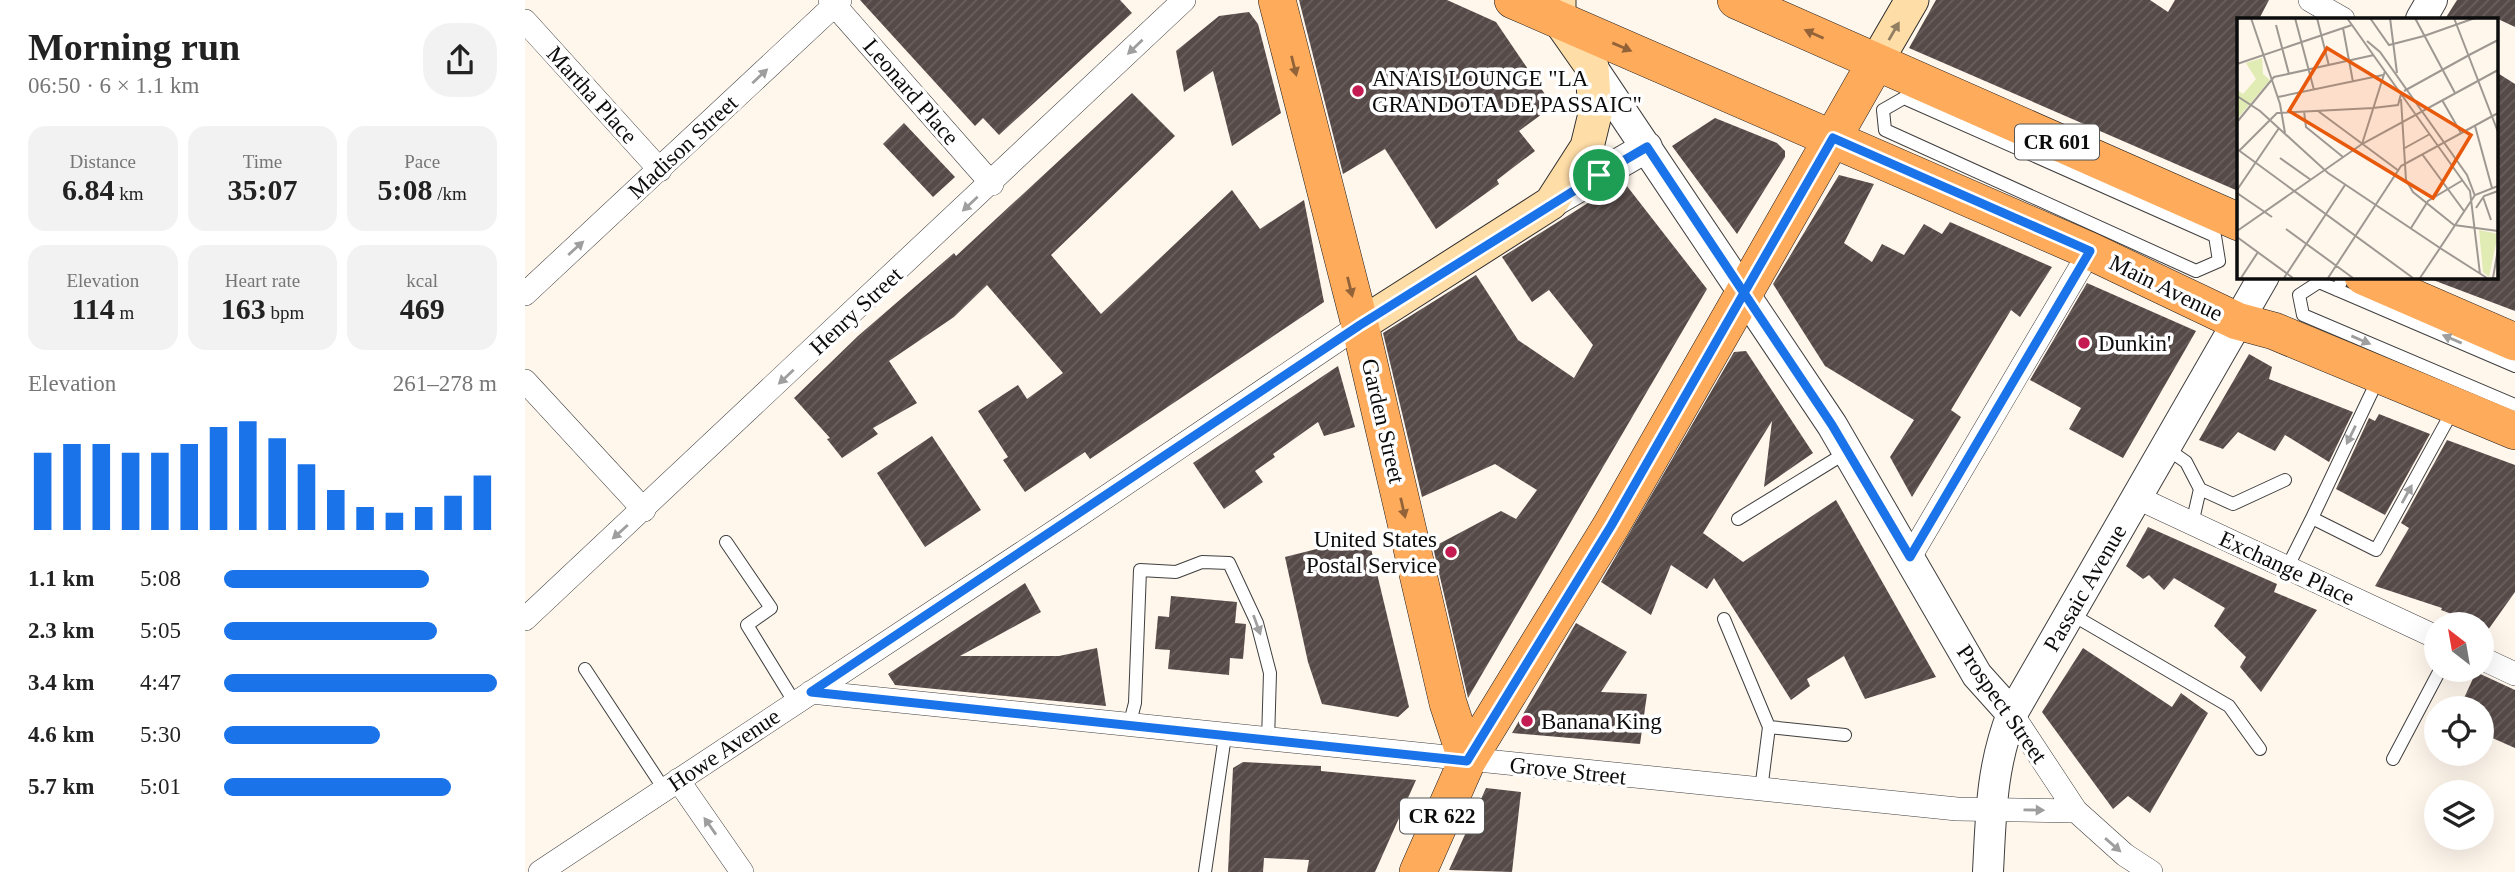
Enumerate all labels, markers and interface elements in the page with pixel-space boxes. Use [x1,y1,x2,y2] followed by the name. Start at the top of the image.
[2237,18,2497,278] inset map
[1888,21,1900,41] one-way arrow
[423,23,497,97] button: share
[28,26,240,68] text: Morning run
[1803,29,1824,40] one-way arrow
[858,34,964,150] street label: Leonard Place
[1127,39,1144,55] one-way arrow
[542,41,642,149] street label: Martha Place
[1612,41,1632,53] one-way arrow
[1289,55,1300,77] one-way arrow
[1372,66,1642,117] place label: ANAIS LOUNGE "LA GRANDOTA DE PASSAIC"
[751,68,768,84] one-way arrow
[28,73,199,98] text: 06:50 · 6 × 1.1 km
[1350,83,1366,99] marker: ANAIS LOUNGE "LA GRANDOTA DE PASSAIC"
[623,90,743,204] street label: Madison Street
[2015,124,2099,160] road number: CR 601
[1569,145,1629,205] pin
[70,151,136,172] text: Distance
[243,151,282,172] text: Time
[404,151,440,172] text: Pace
[1580,156,1618,194] icon: arrive
[62,173,115,206] text: 6.84
[227,173,297,206] text: 35:07
[378,173,433,206] text: 5:08
[115,183,144,204] text: km
[433,183,467,204] text: /km
[962,196,979,212] one-way arrow
[567,240,585,256] one-way arrow
[2105,250,2227,326] street label: Main Avenue
[805,262,908,360] street label: Henry Street
[66,270,139,291] text: Elevation
[225,270,300,291] text: Heart rate
[406,270,438,291] text: kcal
[1345,276,1356,298] one-way arrow
[71,292,115,325] text: 114
[221,292,266,325] text: 163
[400,292,445,325] text: 469
[115,302,134,323] text: m
[266,302,304,323] text: bpm
[2098,331,2171,356] place label: Dunkin'
[2442,333,2462,345] one-way arrow
[2351,334,2371,346] one-way arrow
[2076,335,2092,351] marker: Dunkin'
[1357,356,1410,486] street label: Garden Street
[778,368,795,384] one-way arrow
[28,371,116,396] text: Elevation
[393,371,497,396] text: 261–278 m
[2346,425,2357,445] one-way arrow
[2401,484,2413,504] one-way arrow
[1397,497,1408,519] one-way arrow
[2039,520,2131,656] street label: Passaic Avenue
[611,524,629,540] one-way arrow
[2215,526,2359,610] street label: Exchange Place
[1306,527,1437,578] place label: United States Postal Service
[1443,544,1459,560] marker: United States Postal Service
[28,566,94,591] text: 1.1 km
[140,566,181,591] text: 5:08
[2424,612,2494,682] north arrow
[2424,612,2494,850] map controls
[1252,614,1263,635] one-way arrow
[28,618,94,643] text: 2.3 km
[140,618,181,643] text: 5:05
[1952,640,2052,768] street label: Prospect Street
[28,670,94,695] text: 3.4 km
[140,670,181,695] text: 4:47
[2424,696,2494,766] button: locate
[663,704,785,796] street label: Howe Avenue
[1541,709,1662,734] place label: Banana King
[1519,713,1535,729] marker: Banana King
[28,722,94,747] text: 4.6 km
[140,722,181,747] text: 5:30
[1509,752,1628,790] street label: Grove Street
[28,774,94,799] text: 5.7 km
[140,774,181,799] text: 5:01
[2424,780,2494,850] button: layers
[1400,798,1484,834] road number: CR 622
[2023,804,2045,815] one-way arrow
[703,817,717,835] one-way arrow
[2105,837,2122,852] one-way arrow

